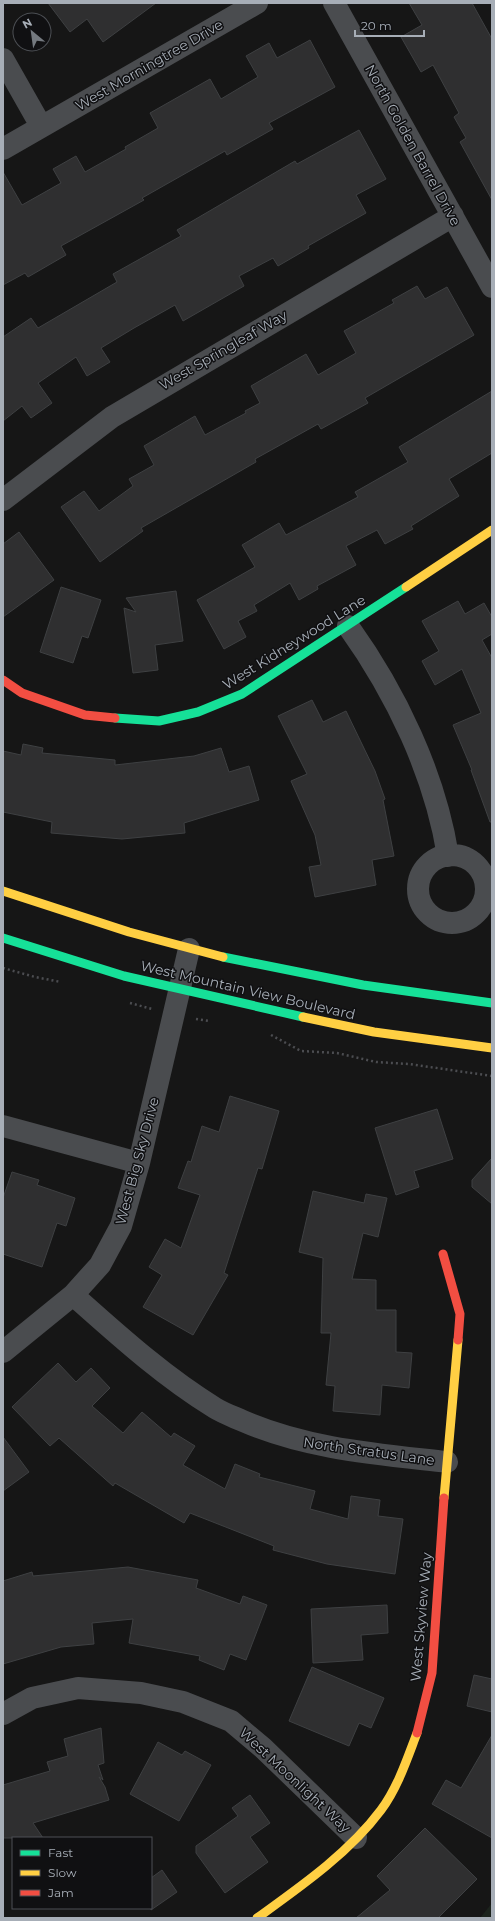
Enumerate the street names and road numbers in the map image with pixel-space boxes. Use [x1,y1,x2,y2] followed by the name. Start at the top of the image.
[72,15,226,115] street label: West Morningtree Drive
[361,61,465,229] street label: North Golden Barrel Drive
[156,306,291,394] street label: West Springleaf Way
[219,591,369,693] street label: West Kidneywood Lane
[139,956,357,1024] street label: West Mountain View Boulevard
[111,1095,163,1227] street label: West Big Sky Drive
[302,1433,436,1469] street label: North Stratus Lane
[406,1551,436,1682] street label: West Skyview Way
[235,1724,355,1837] street label: West Moonlight Way

